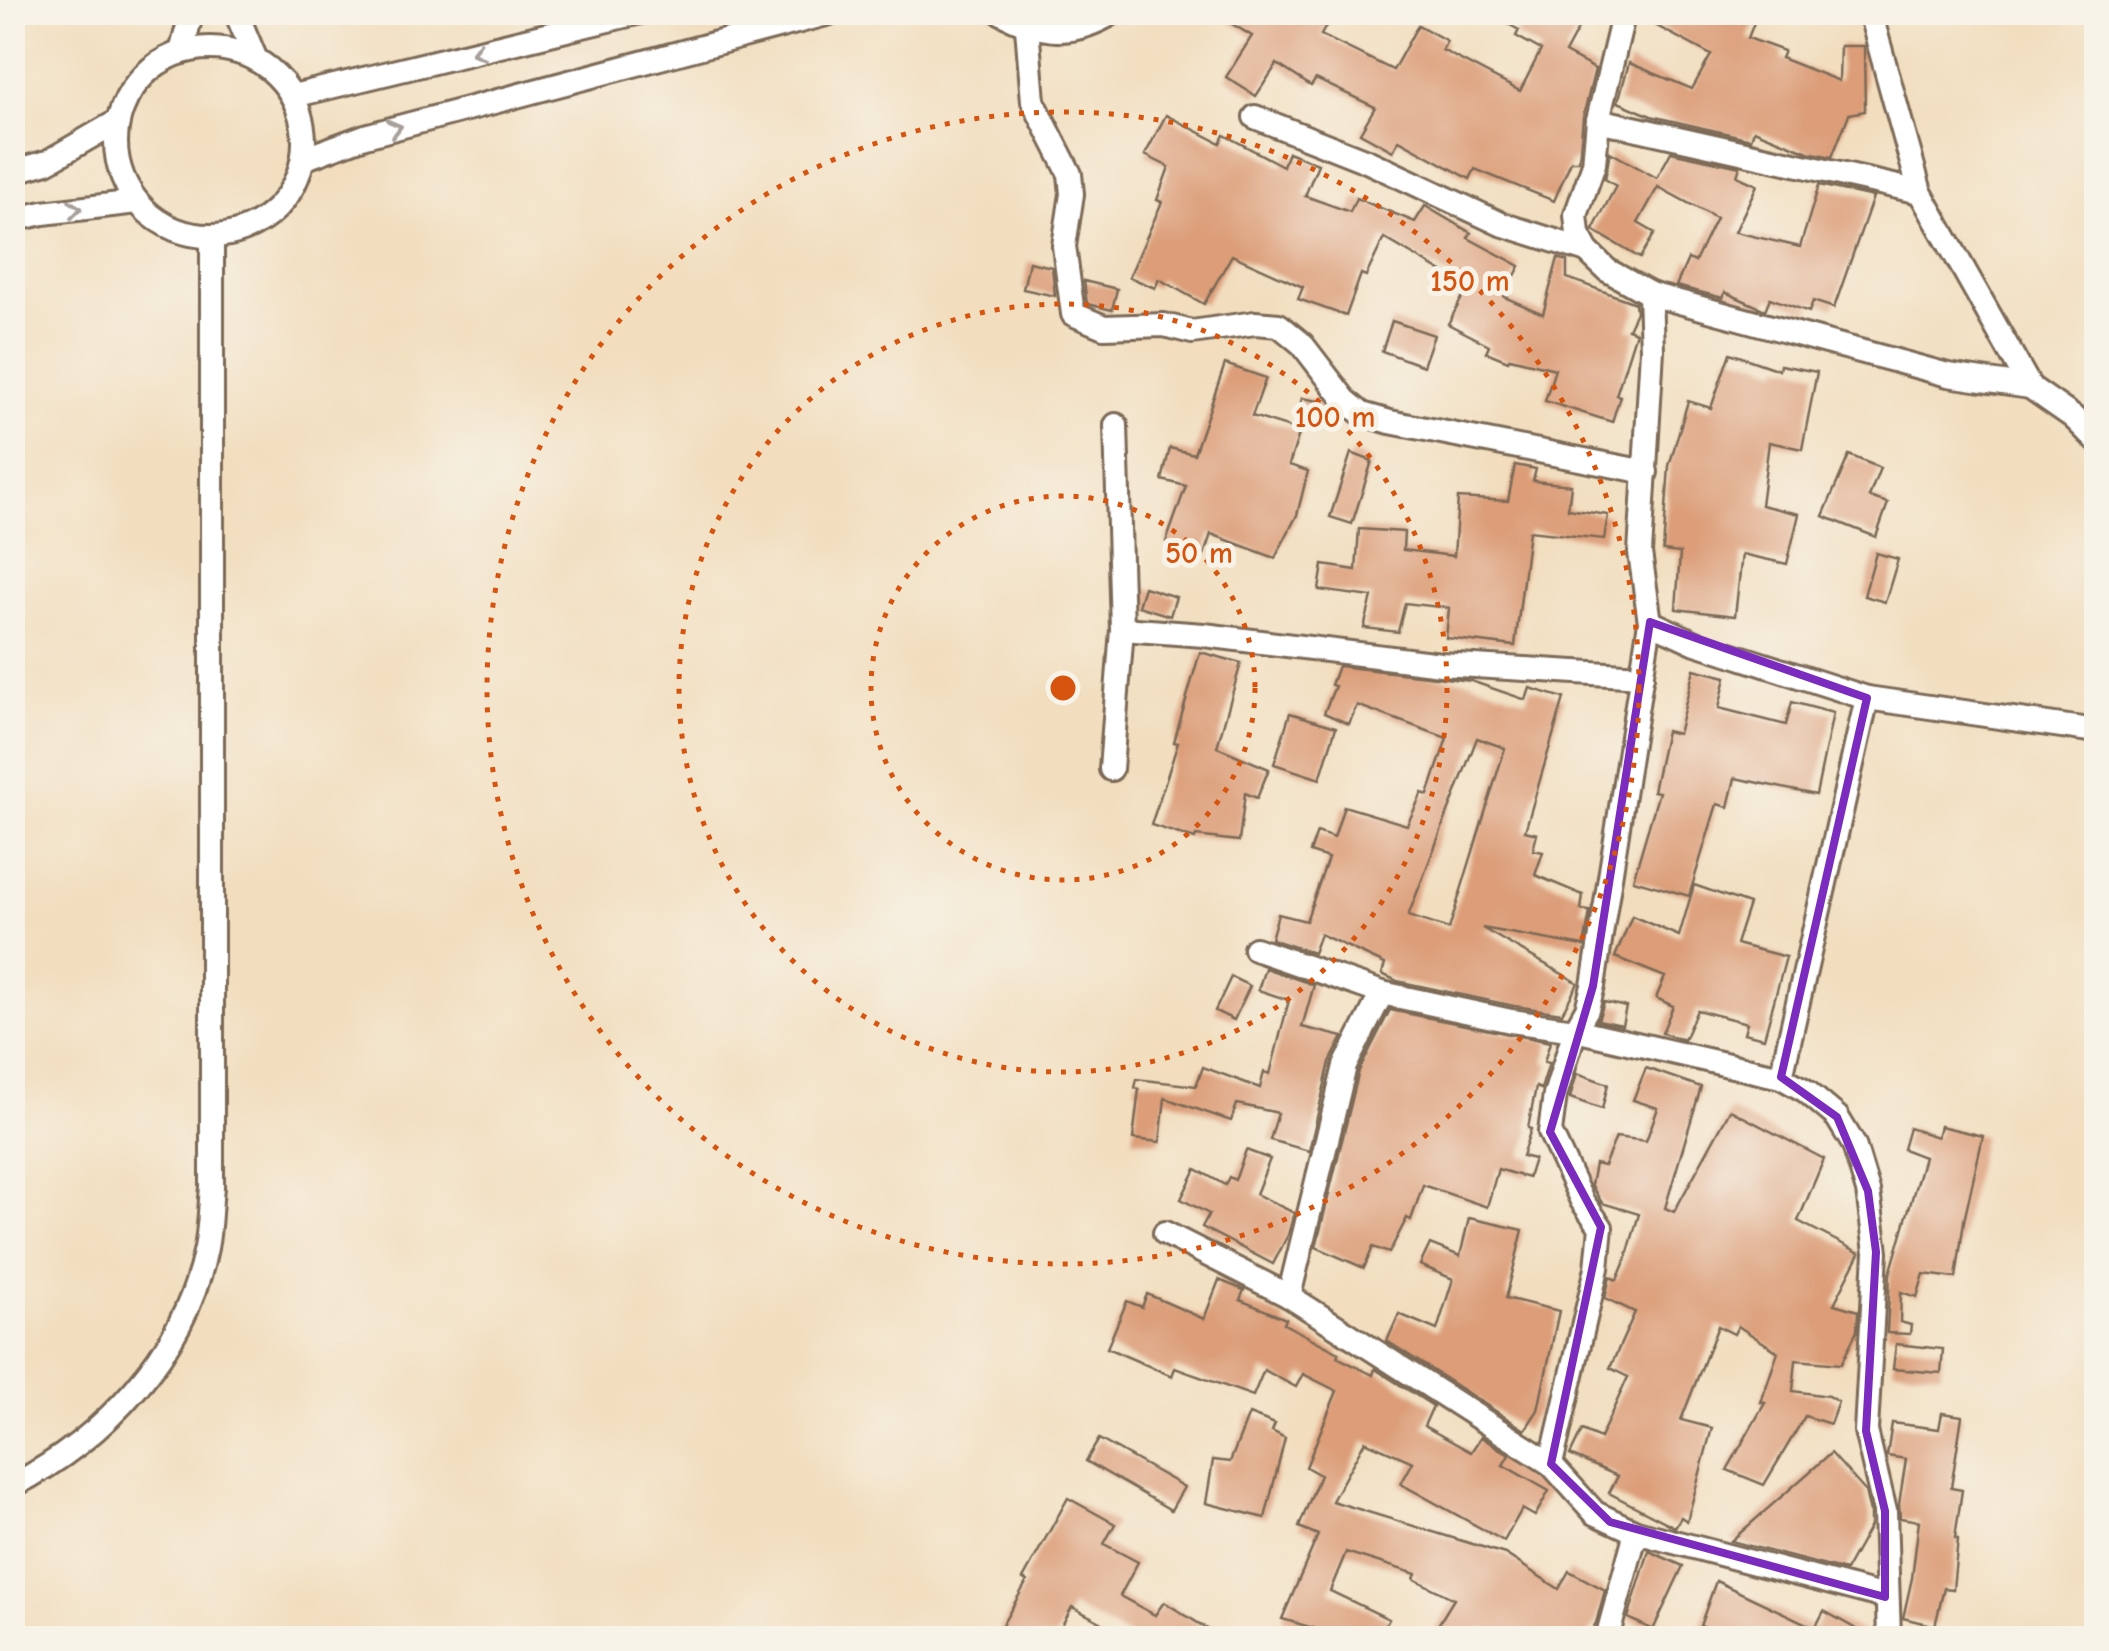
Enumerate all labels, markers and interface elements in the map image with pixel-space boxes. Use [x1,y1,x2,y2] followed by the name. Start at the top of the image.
[470,40,487,61] one-way arrow
[386,119,403,140] one-way arrow
[67,199,83,220] one-way arrow
[1430,264,1510,299] text: 150 m
[1295,400,1375,435] text: 100 m
[1165,536,1233,571] text: 50 m
[1045,670,1081,706] centre of rings

